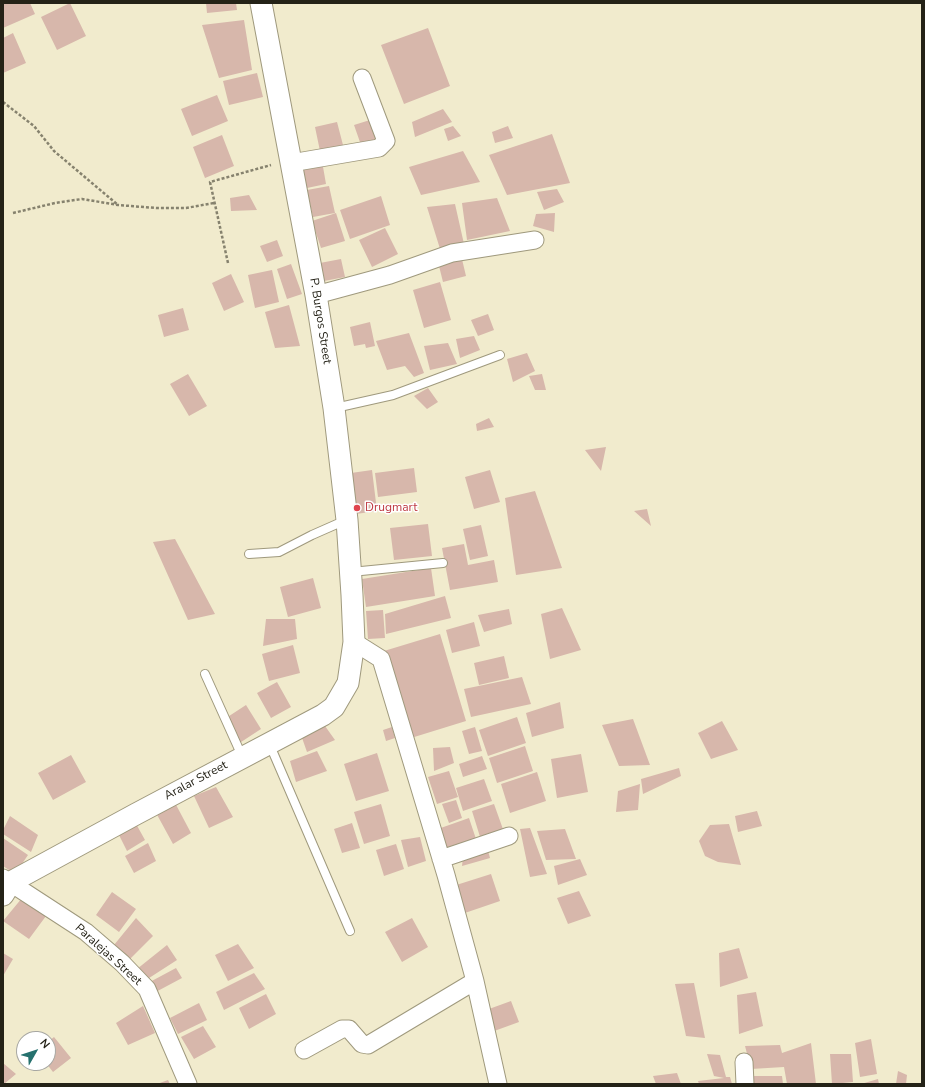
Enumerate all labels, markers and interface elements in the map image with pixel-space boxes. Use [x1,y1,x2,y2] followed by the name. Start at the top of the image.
[306,277,334,365] street label: P. Burgos Street
[365,501,417,515] place label: Drugmart
[352,503,362,513] marker: Drugmart
[162,758,230,804] street label: Aralar Street
[72,921,144,989] street label: Paralejas Street
[16,1031,56,1071] north arrow
[37,1036,53,1052] text: N

